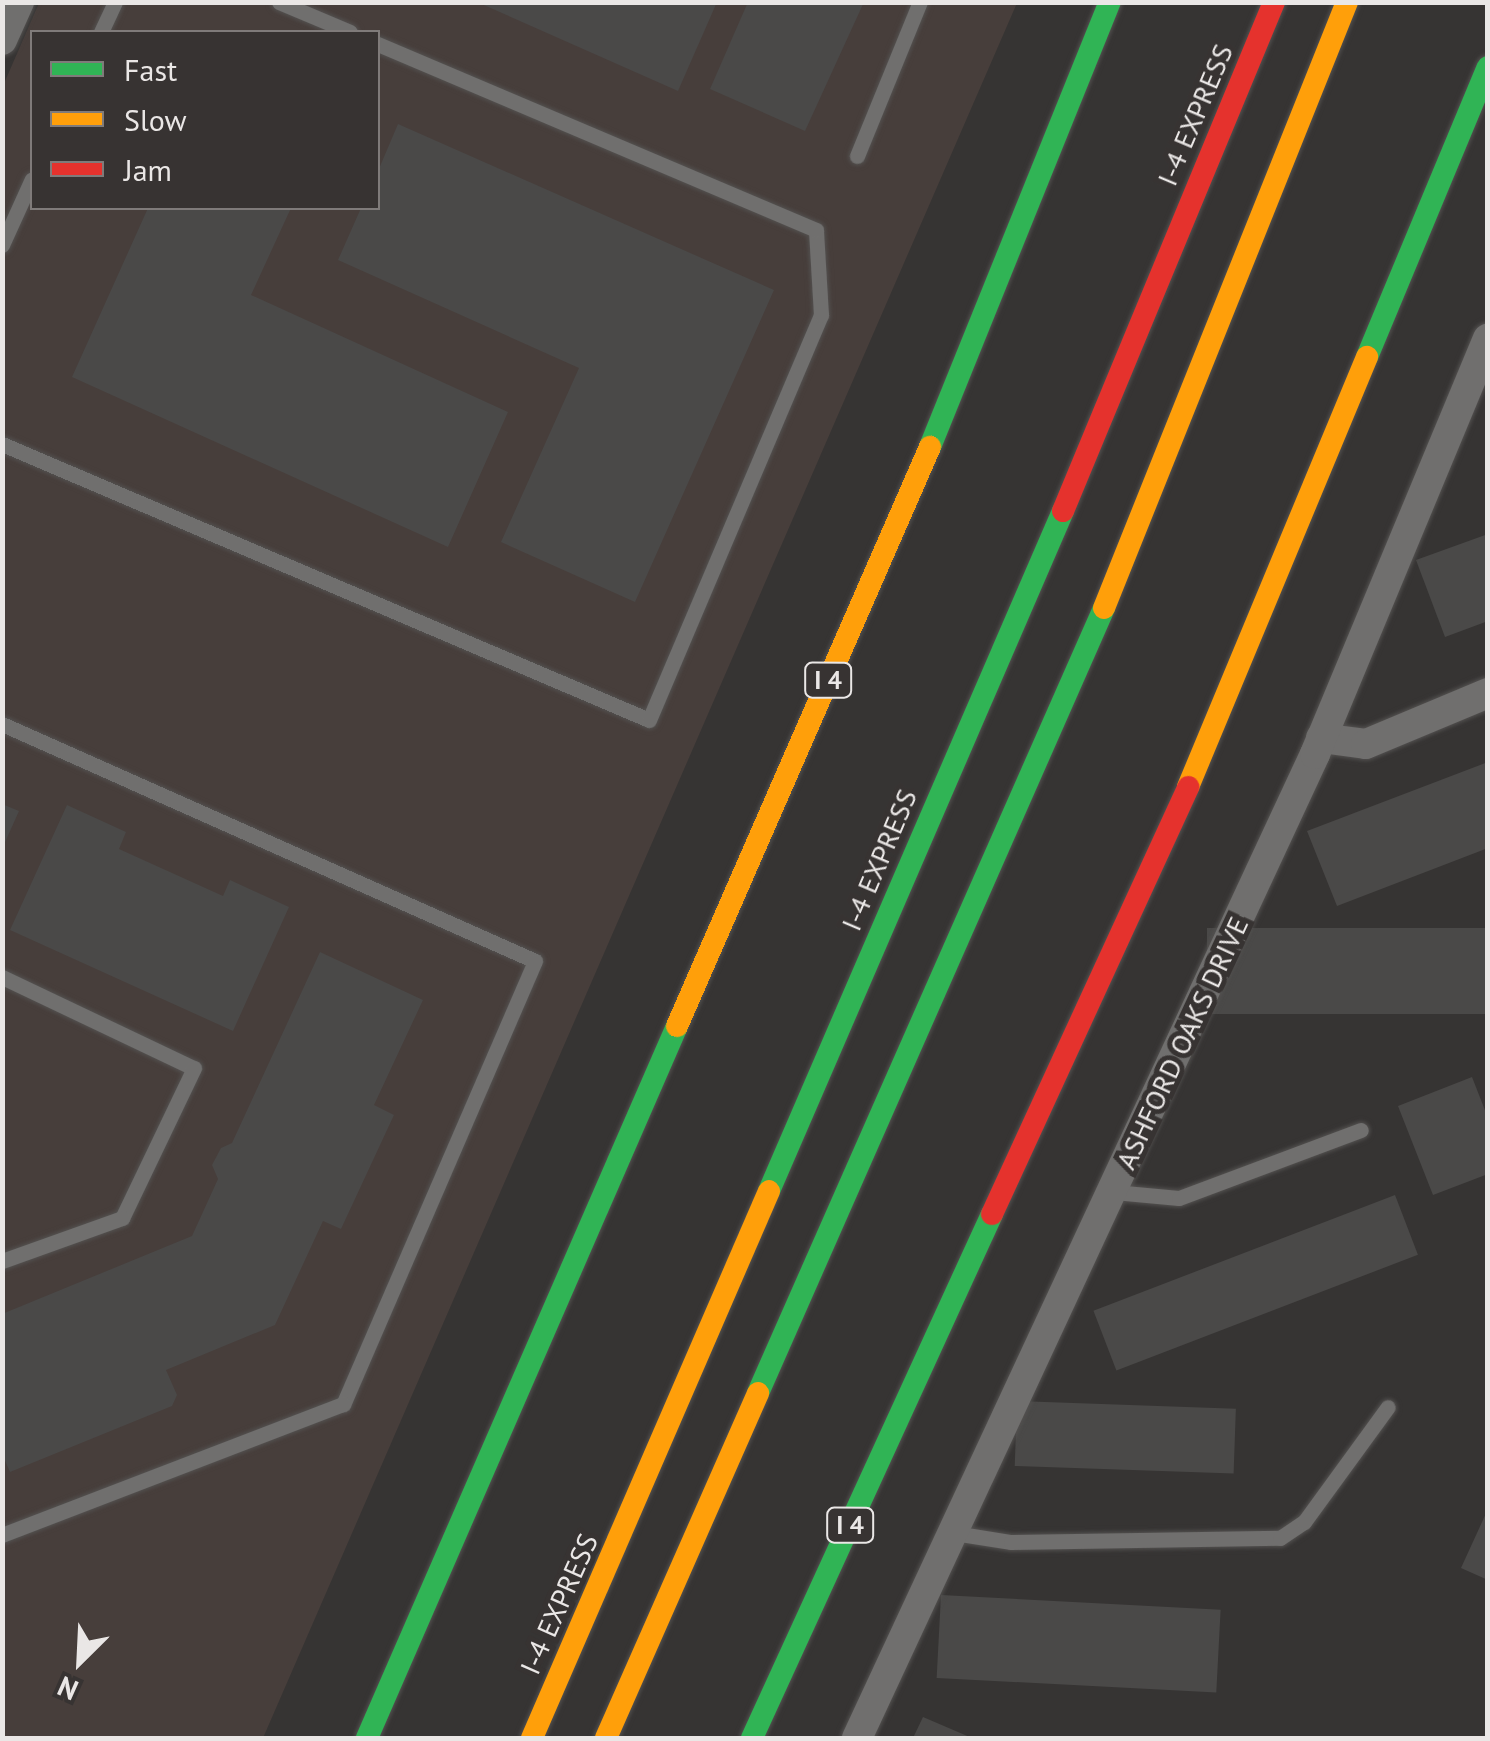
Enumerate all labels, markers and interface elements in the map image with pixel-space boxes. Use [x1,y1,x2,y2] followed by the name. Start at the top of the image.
[30,30,380,210] legend
[1150,39,1240,191] street label: I-4 EXPRESS
[124,50,177,89] text: Fast
[124,100,187,139] text: Slow
[124,150,172,189] text: Jam
[803,660,853,700] road number: I 4
[834,784,924,936] street label: I-4 EXPRESS
[1109,912,1255,1174] street label: ASHFORD OAKS DRIVE
[825,1505,875,1545] road number: I 4
[513,1528,605,1680] street label: I-4 EXPRESS
[30,1611,130,1711] north arrow
[52,1668,84,1710] text: N

